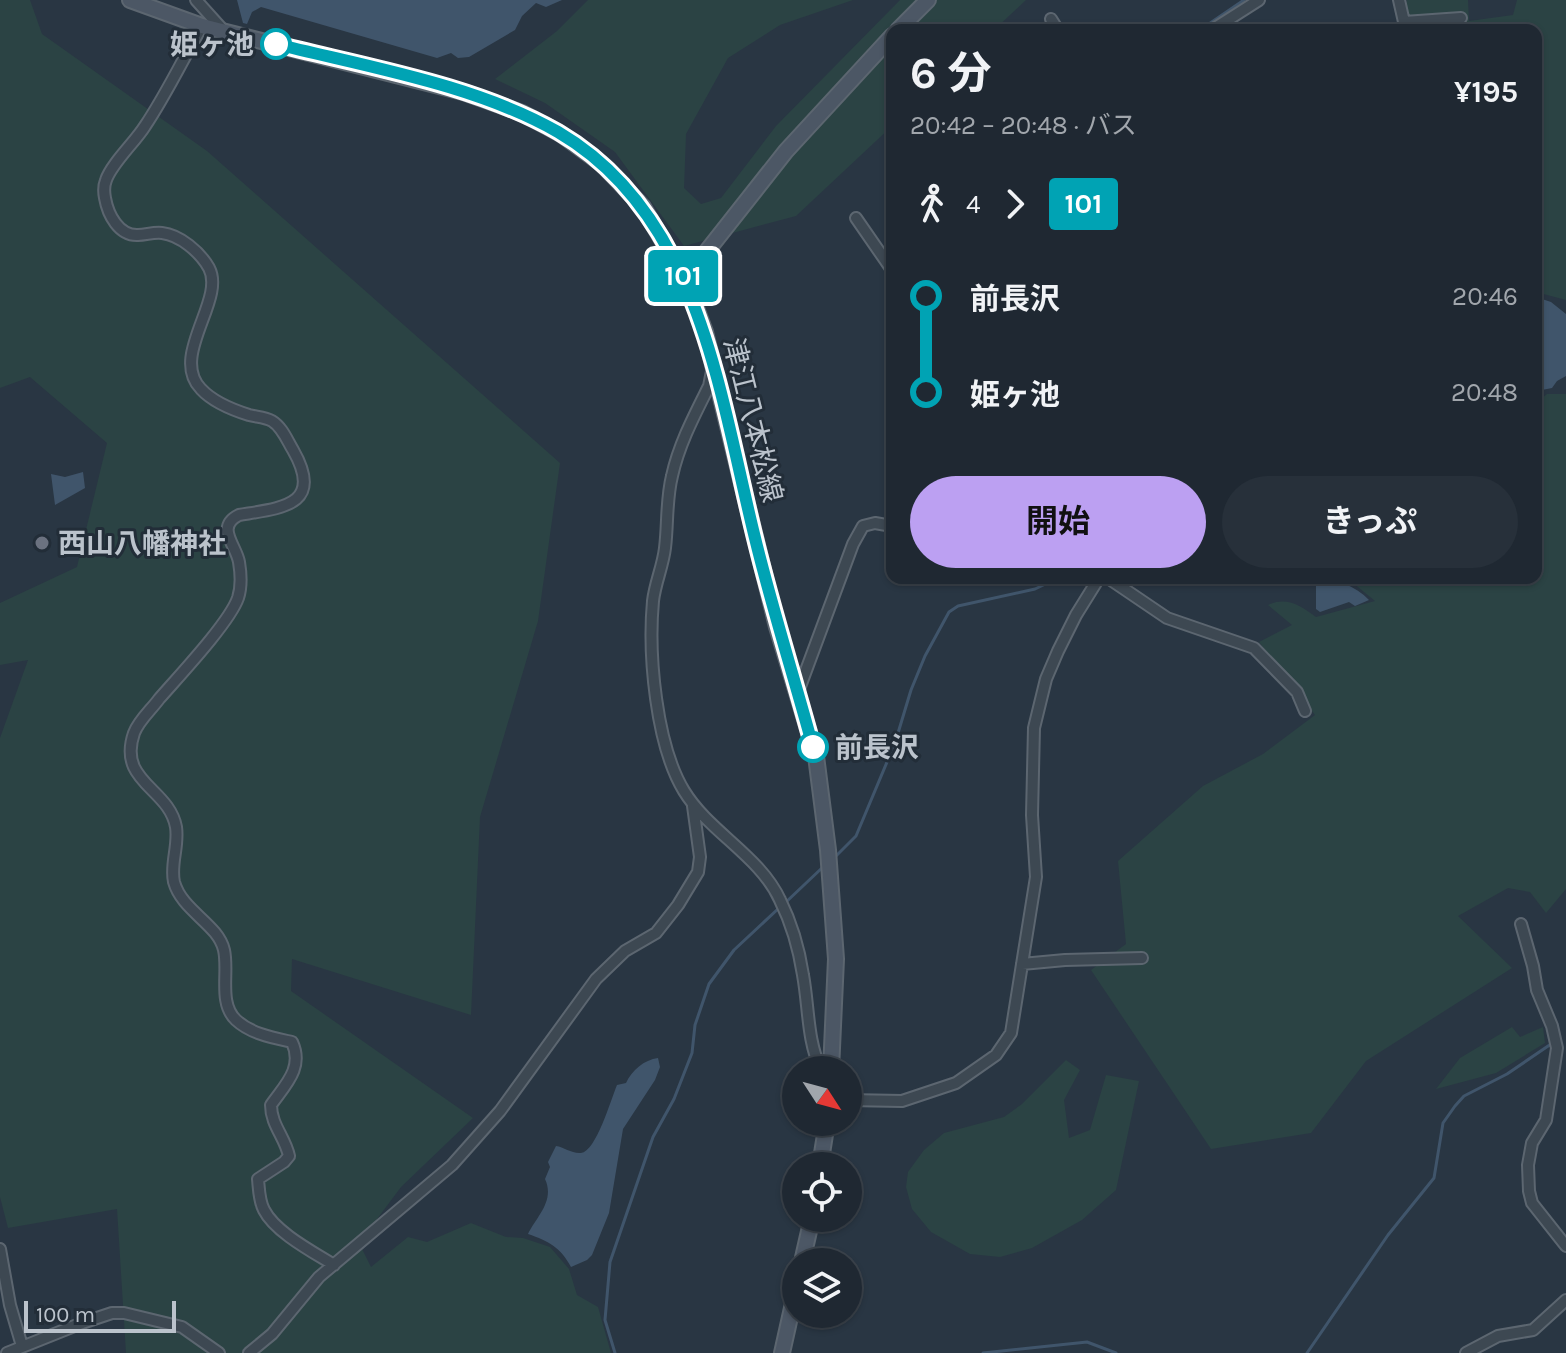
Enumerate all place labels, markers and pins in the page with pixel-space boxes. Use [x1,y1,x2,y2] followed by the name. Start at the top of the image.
[170,28,254,61] place label: 姫ヶ池
[261,29,291,59] marker: 姫ヶ池
[58,527,226,560] place label: 西山八幡神社
[33,534,51,552] marker: 西山八幡神社
[835,731,919,764] place label: 前長沢
[798,732,828,762] marker: 前長沢

